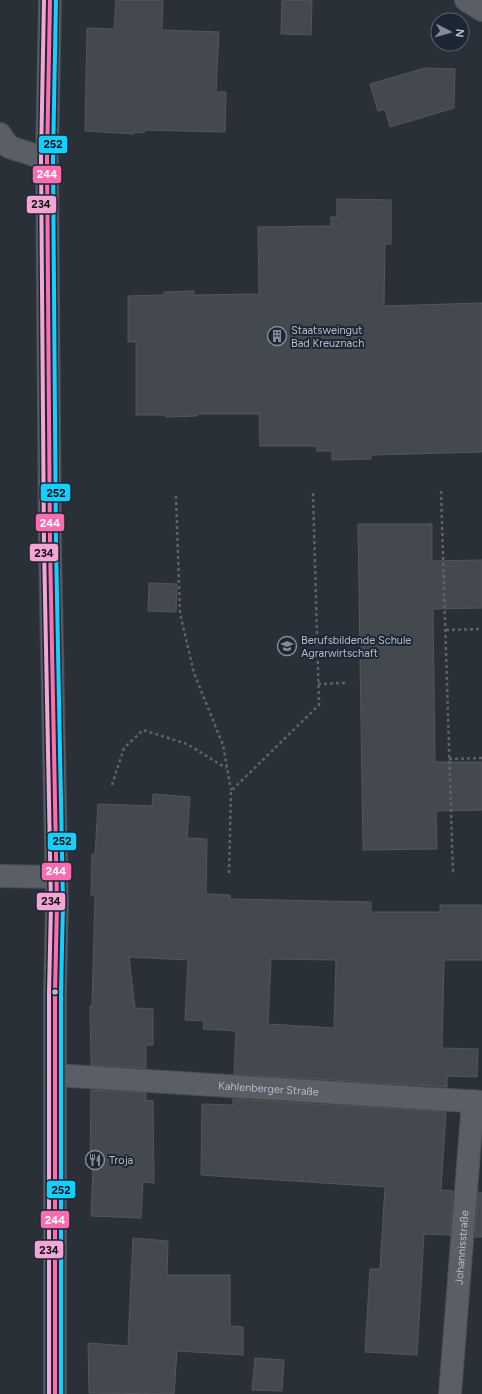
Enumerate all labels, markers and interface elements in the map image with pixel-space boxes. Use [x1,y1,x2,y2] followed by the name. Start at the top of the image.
[430,12,470,52] north arrow
[453,28,466,38] text: N
[38,135,68,154] line badge: 252
[43,138,63,151] text: 252
[32,165,62,184] line badge: 244
[37,168,57,181] text: 244
[26,195,57,214] line badge: 234
[31,198,51,211] text: 234
[291,324,364,350] place label: Staatsweingut Bad Kreuznach
[266,325,288,347] building icon: Staatsweingut Bad Kreuznach
[40,483,71,502] line badge: 252
[46,487,66,500] text: 252
[35,513,65,532] line badge: 244
[40,517,60,530] text: 244
[29,543,59,562] line badge: 234
[34,547,54,560] text: 234
[301,634,411,660] place label: Berufsbildende Schule Agrarwirtschaft
[276,635,298,657] school or university icon: Berufsbildende Schule Agrarwirtschaft
[47,832,77,851] line badge: 252
[52,835,72,848] text: 252
[41,862,72,881] line badge: 244
[46,865,66,878] text: 244
[36,892,66,911] line badge: 234
[41,895,61,908] text: 234
[50,987,60,997] unlabelled marker
[218,1079,319,1098] street label: Kahlenberger Straße
[84,1149,106,1171] restaurant icon: Troja
[109,1154,133,1167] place label: Troja
[46,1180,76,1199] line badge: 252
[51,1184,71,1197] text: 252
[40,1210,70,1229] line badge: 244
[452,1210,471,1285] street label: Johannisstraße
[45,1214,65,1227] text: 244
[34,1240,64,1259] line badge: 234
[39,1244,59,1257] text: 234

